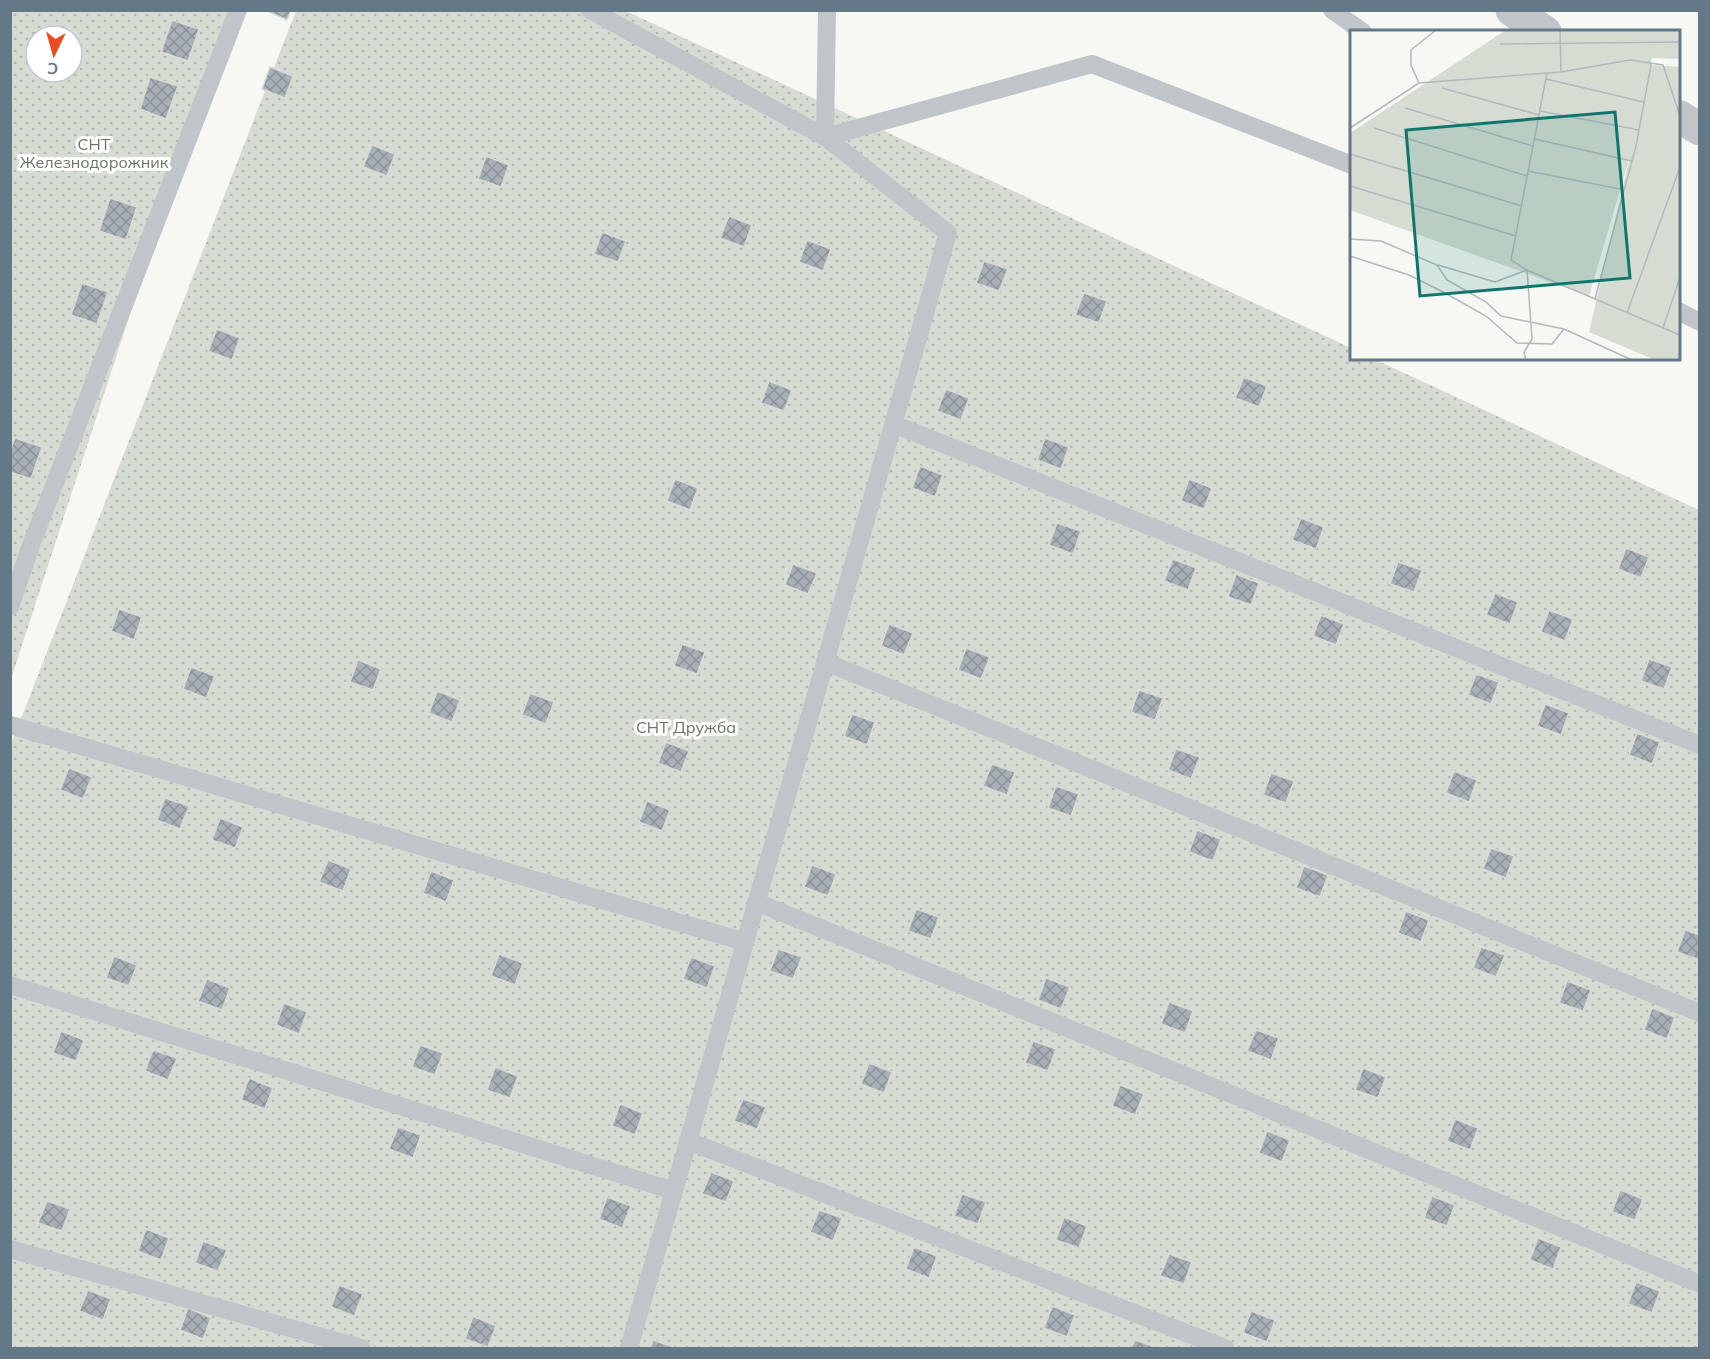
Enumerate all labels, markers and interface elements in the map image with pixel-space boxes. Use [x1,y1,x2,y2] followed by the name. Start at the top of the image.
[24,24,84,84] north arrow
[1350,30,1680,360] inset map
[46,59,59,79] text: С
[20,134,169,172] park label: СНТ Железнодорожник
[636,717,736,737] park label: СНТ Дружба

